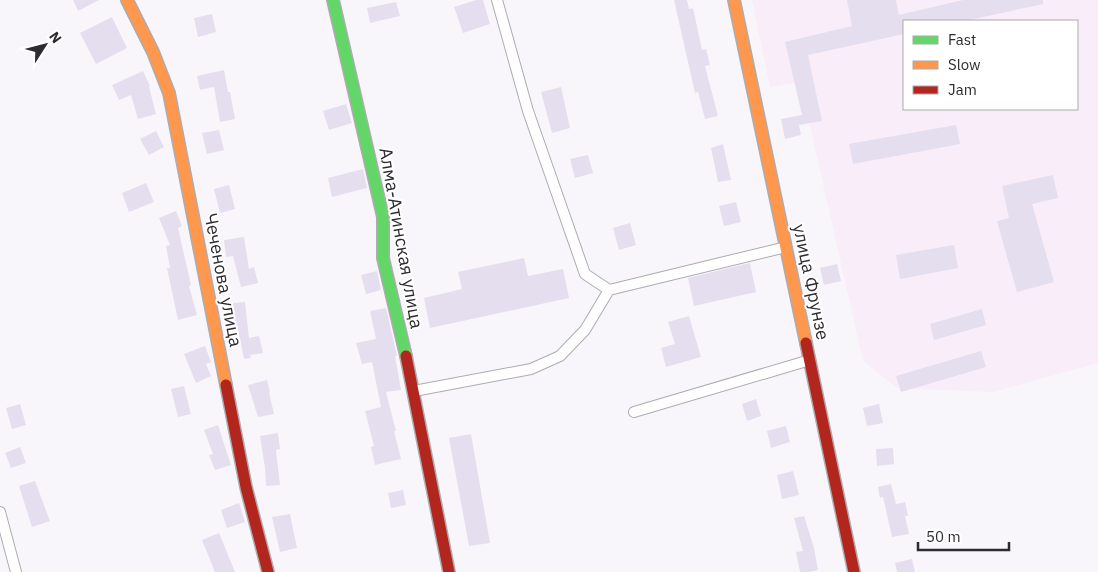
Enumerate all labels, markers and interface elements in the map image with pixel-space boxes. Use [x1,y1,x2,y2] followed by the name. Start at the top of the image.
[20,20,70,70] north arrow
[903,20,1078,110] legend
[45,28,66,47] text: N
[948,30,976,49] text: Fast
[948,55,981,74] text: Slow
[948,80,977,99] text: Jam
[374,146,429,331] street label: Алма-Атинская улица
[199,211,248,349] street label: Чеченова улица
[788,222,835,342] street label: улица Фрунзе
[918,520,1009,552] scale bar
[926,527,961,546] text: 50 m

